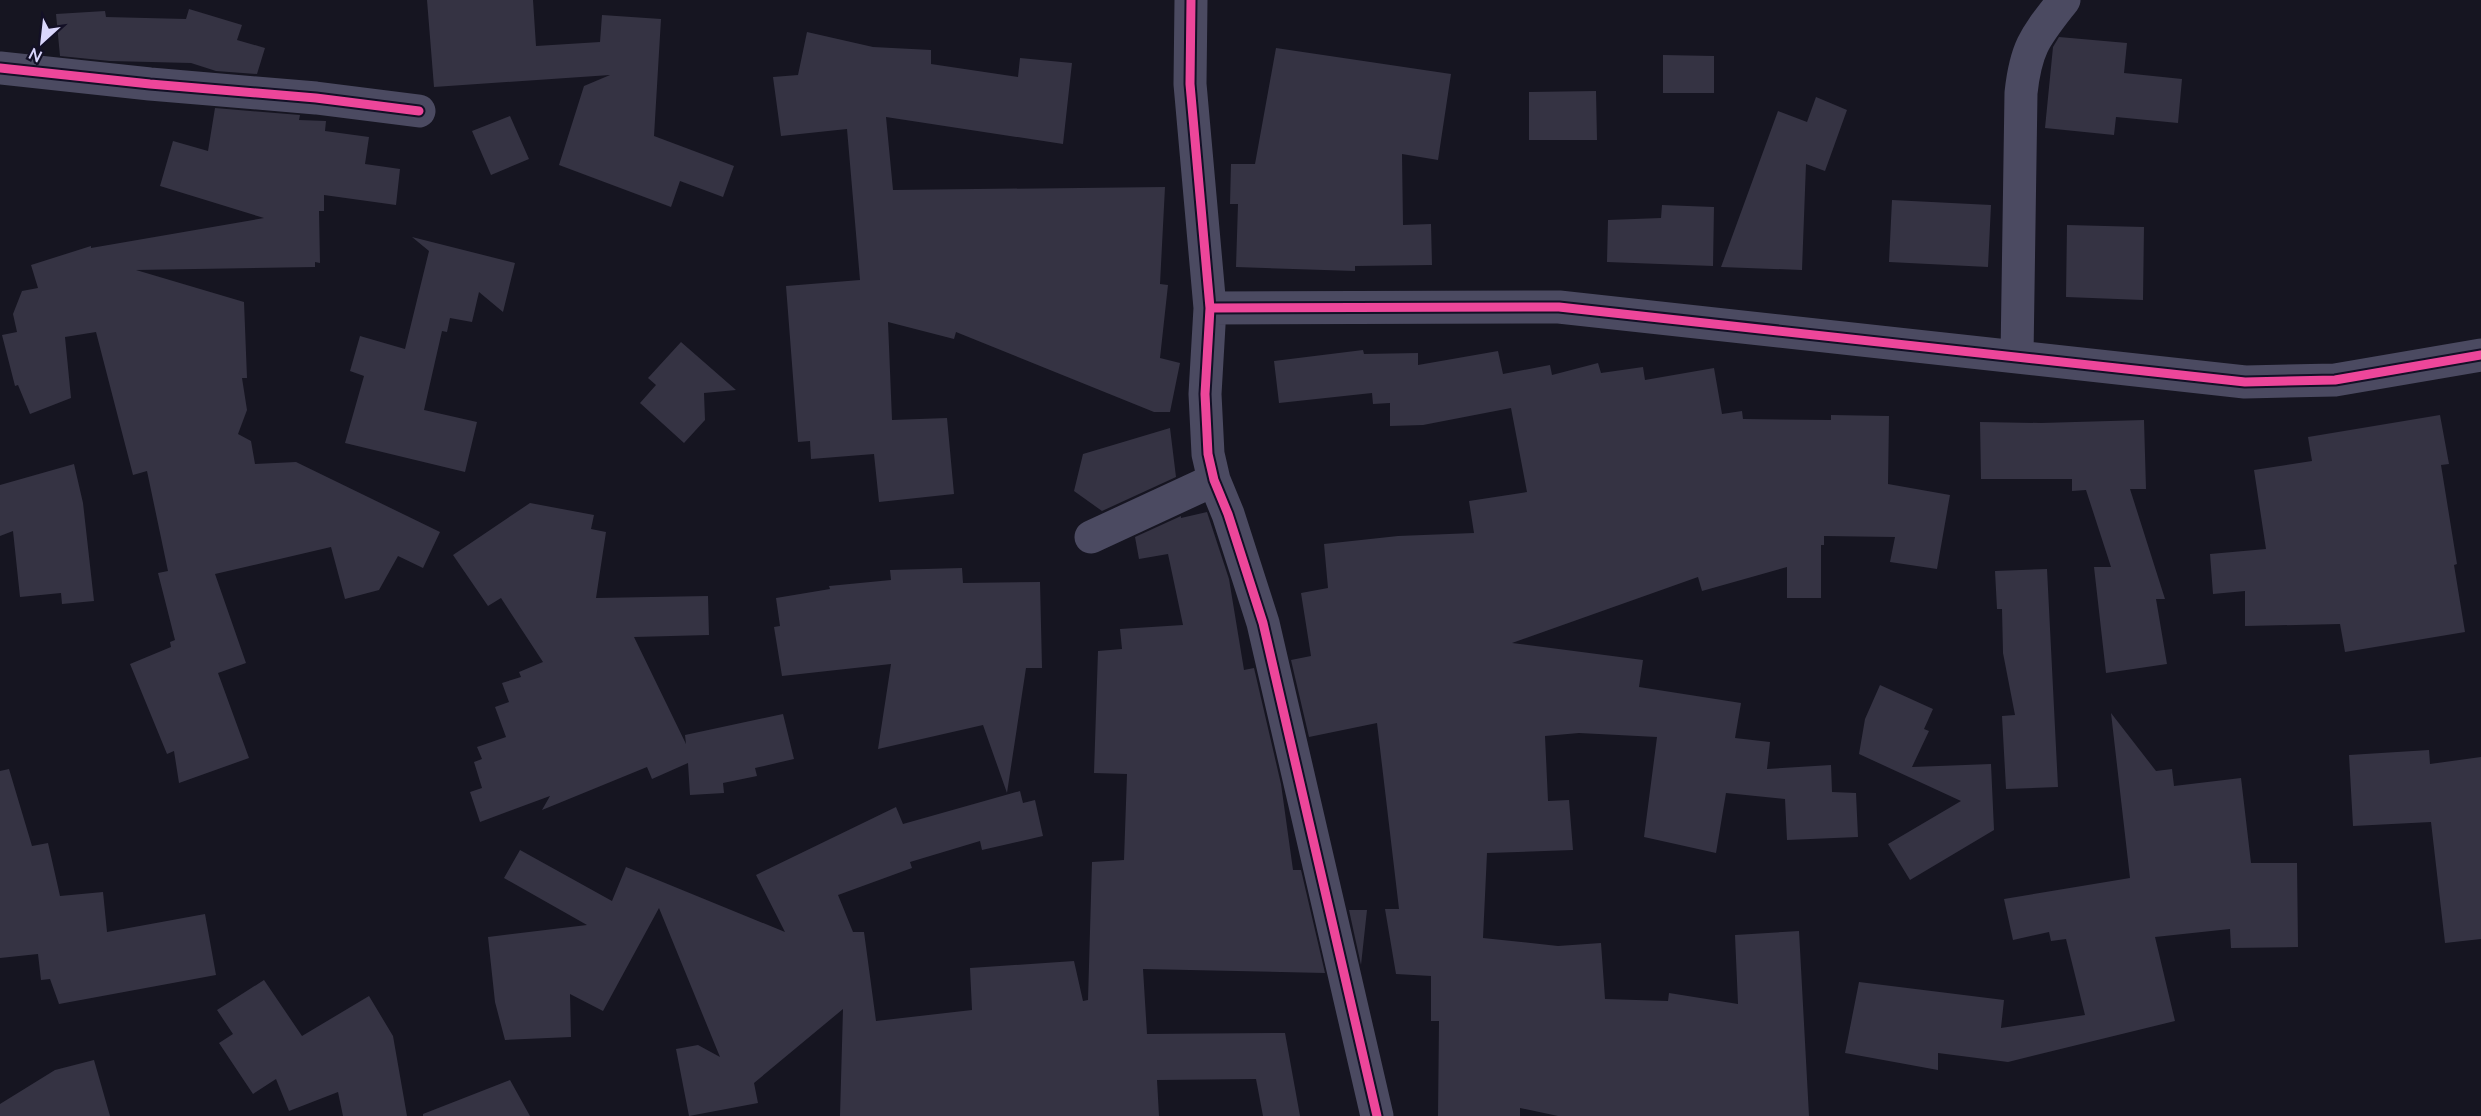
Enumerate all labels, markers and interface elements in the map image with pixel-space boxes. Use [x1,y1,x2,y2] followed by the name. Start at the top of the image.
[12,12,72,72] north arrow
[25,45,45,67] text: N

